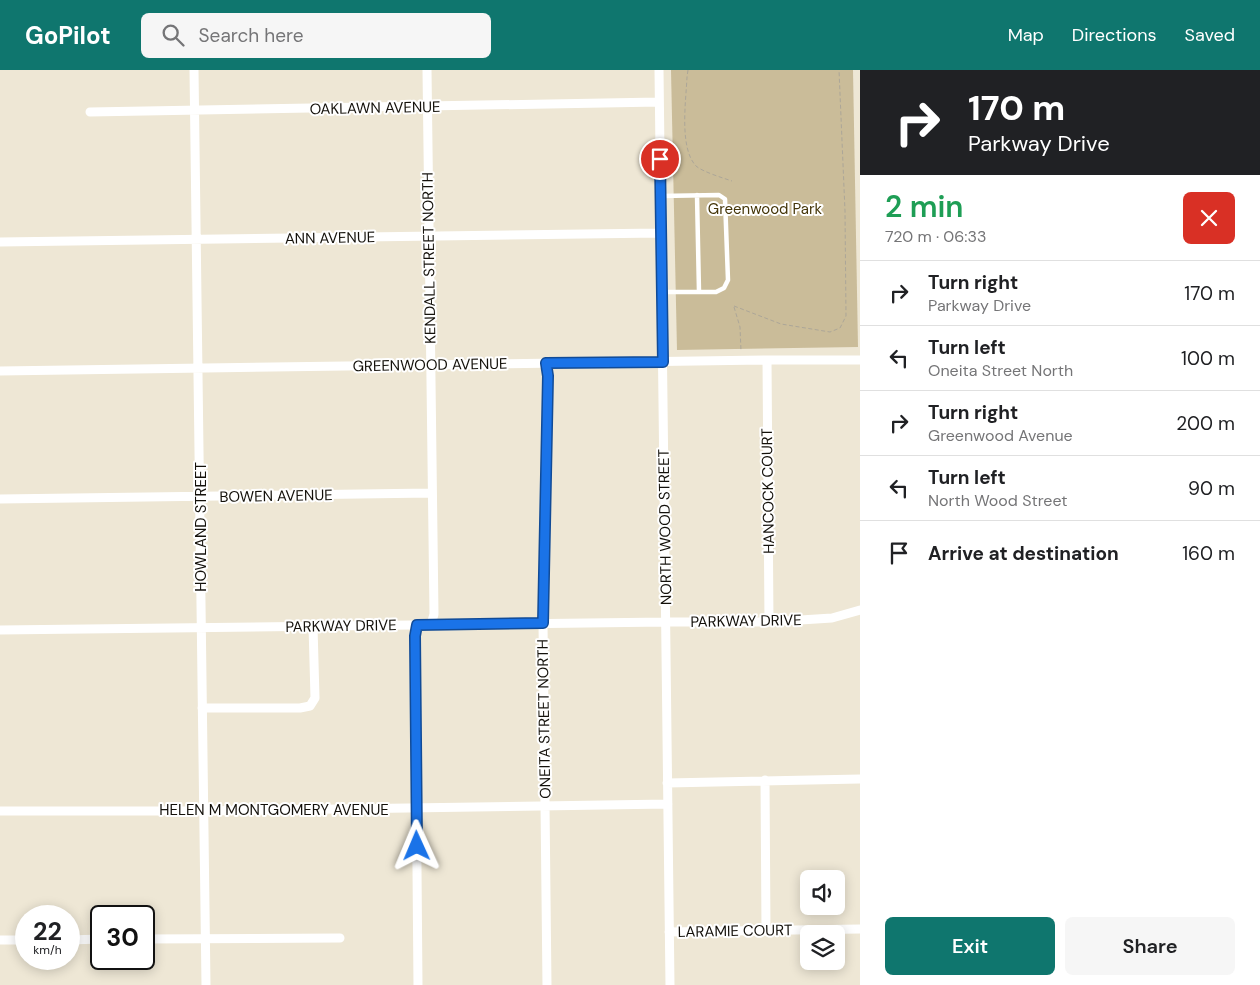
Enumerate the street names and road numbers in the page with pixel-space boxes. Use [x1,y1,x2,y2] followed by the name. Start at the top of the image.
[309,97,441,119] street label: OAKLAWN AVENUE
[418,172,440,344] street label: KENDALL STREET NORTH
[285,227,375,249] street label: ANN AVENUE
[352,354,508,376] street label: GREENWOOD AVENUE
[757,428,779,554] street label: HANCOCK COURT
[654,449,676,605] street label: NORTH WOOD STREET
[191,462,211,592] street label: HOWLAND STREET
[219,485,333,507] street label: BOWEN AVENUE
[690,610,802,632] street label: PARKWAY DRIVE
[285,615,397,637] street label: PARKWAY DRIVE
[533,639,555,799] street label: ONEITA STREET NORTH
[159,800,389,820] street label: HELEN M MONTGOMERY AVENUE
[677,920,793,942] street label: LARAMIE COURT

